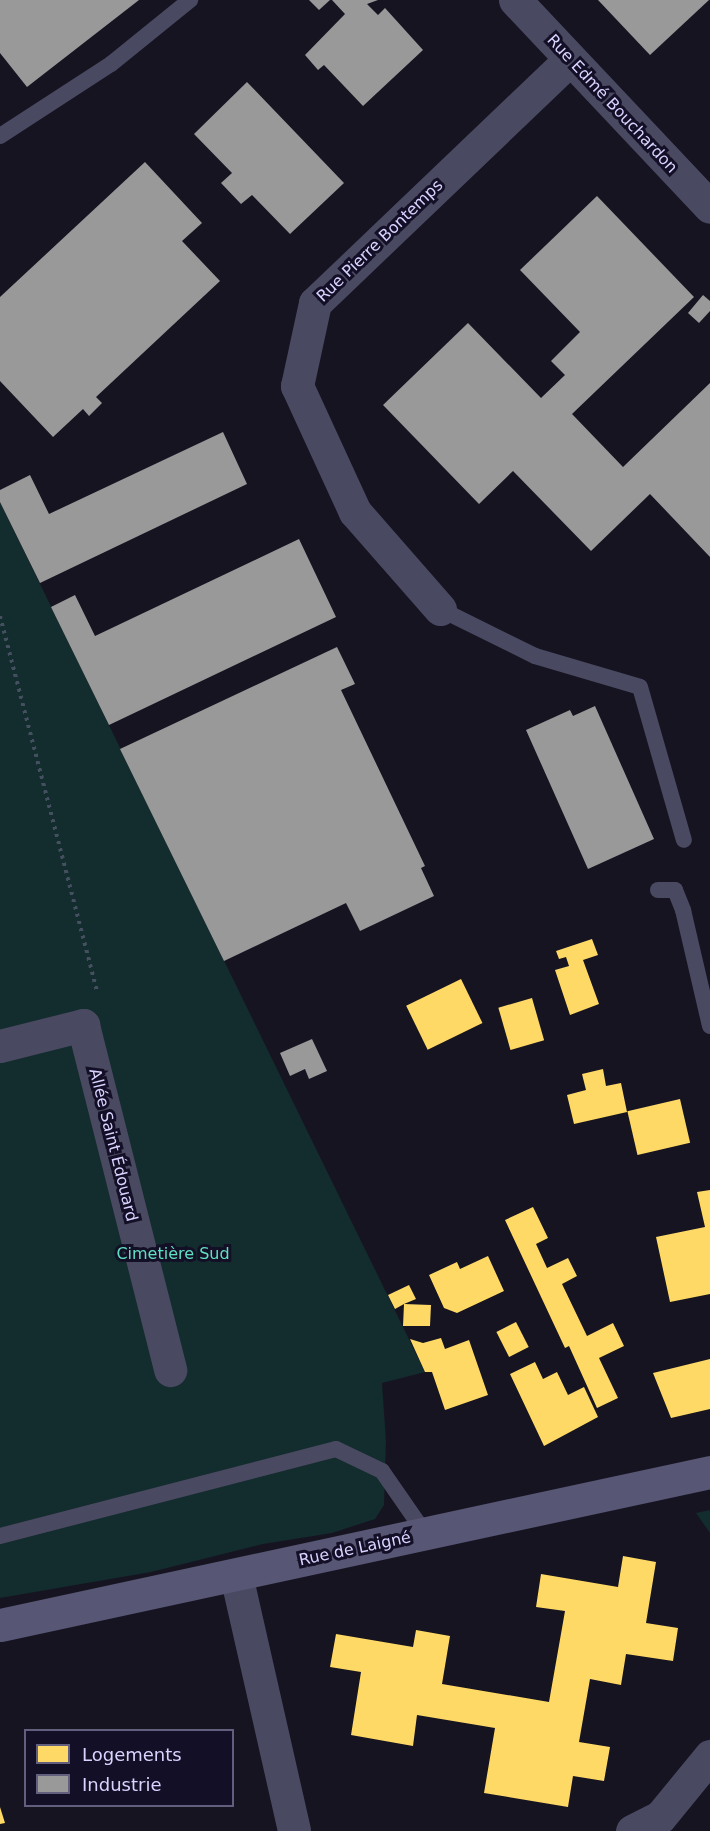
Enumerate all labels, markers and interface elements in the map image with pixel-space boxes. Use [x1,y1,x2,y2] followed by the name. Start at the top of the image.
[543,31,681,177] street label: Rue Edmé Bouchardon
[313,176,447,306] street label: Rue Pierre Bontemps
[85,1067,141,1223] street label: Allée Saint Édouard
[116,1244,230,1264] park label: Cimetière Sud
[297,1528,413,1570] street label: Rue de Laigné
[24,1729,234,1807] legend
[82,1744,182,1765] text: Logements
[82,1774,161,1795] text: Industrie

